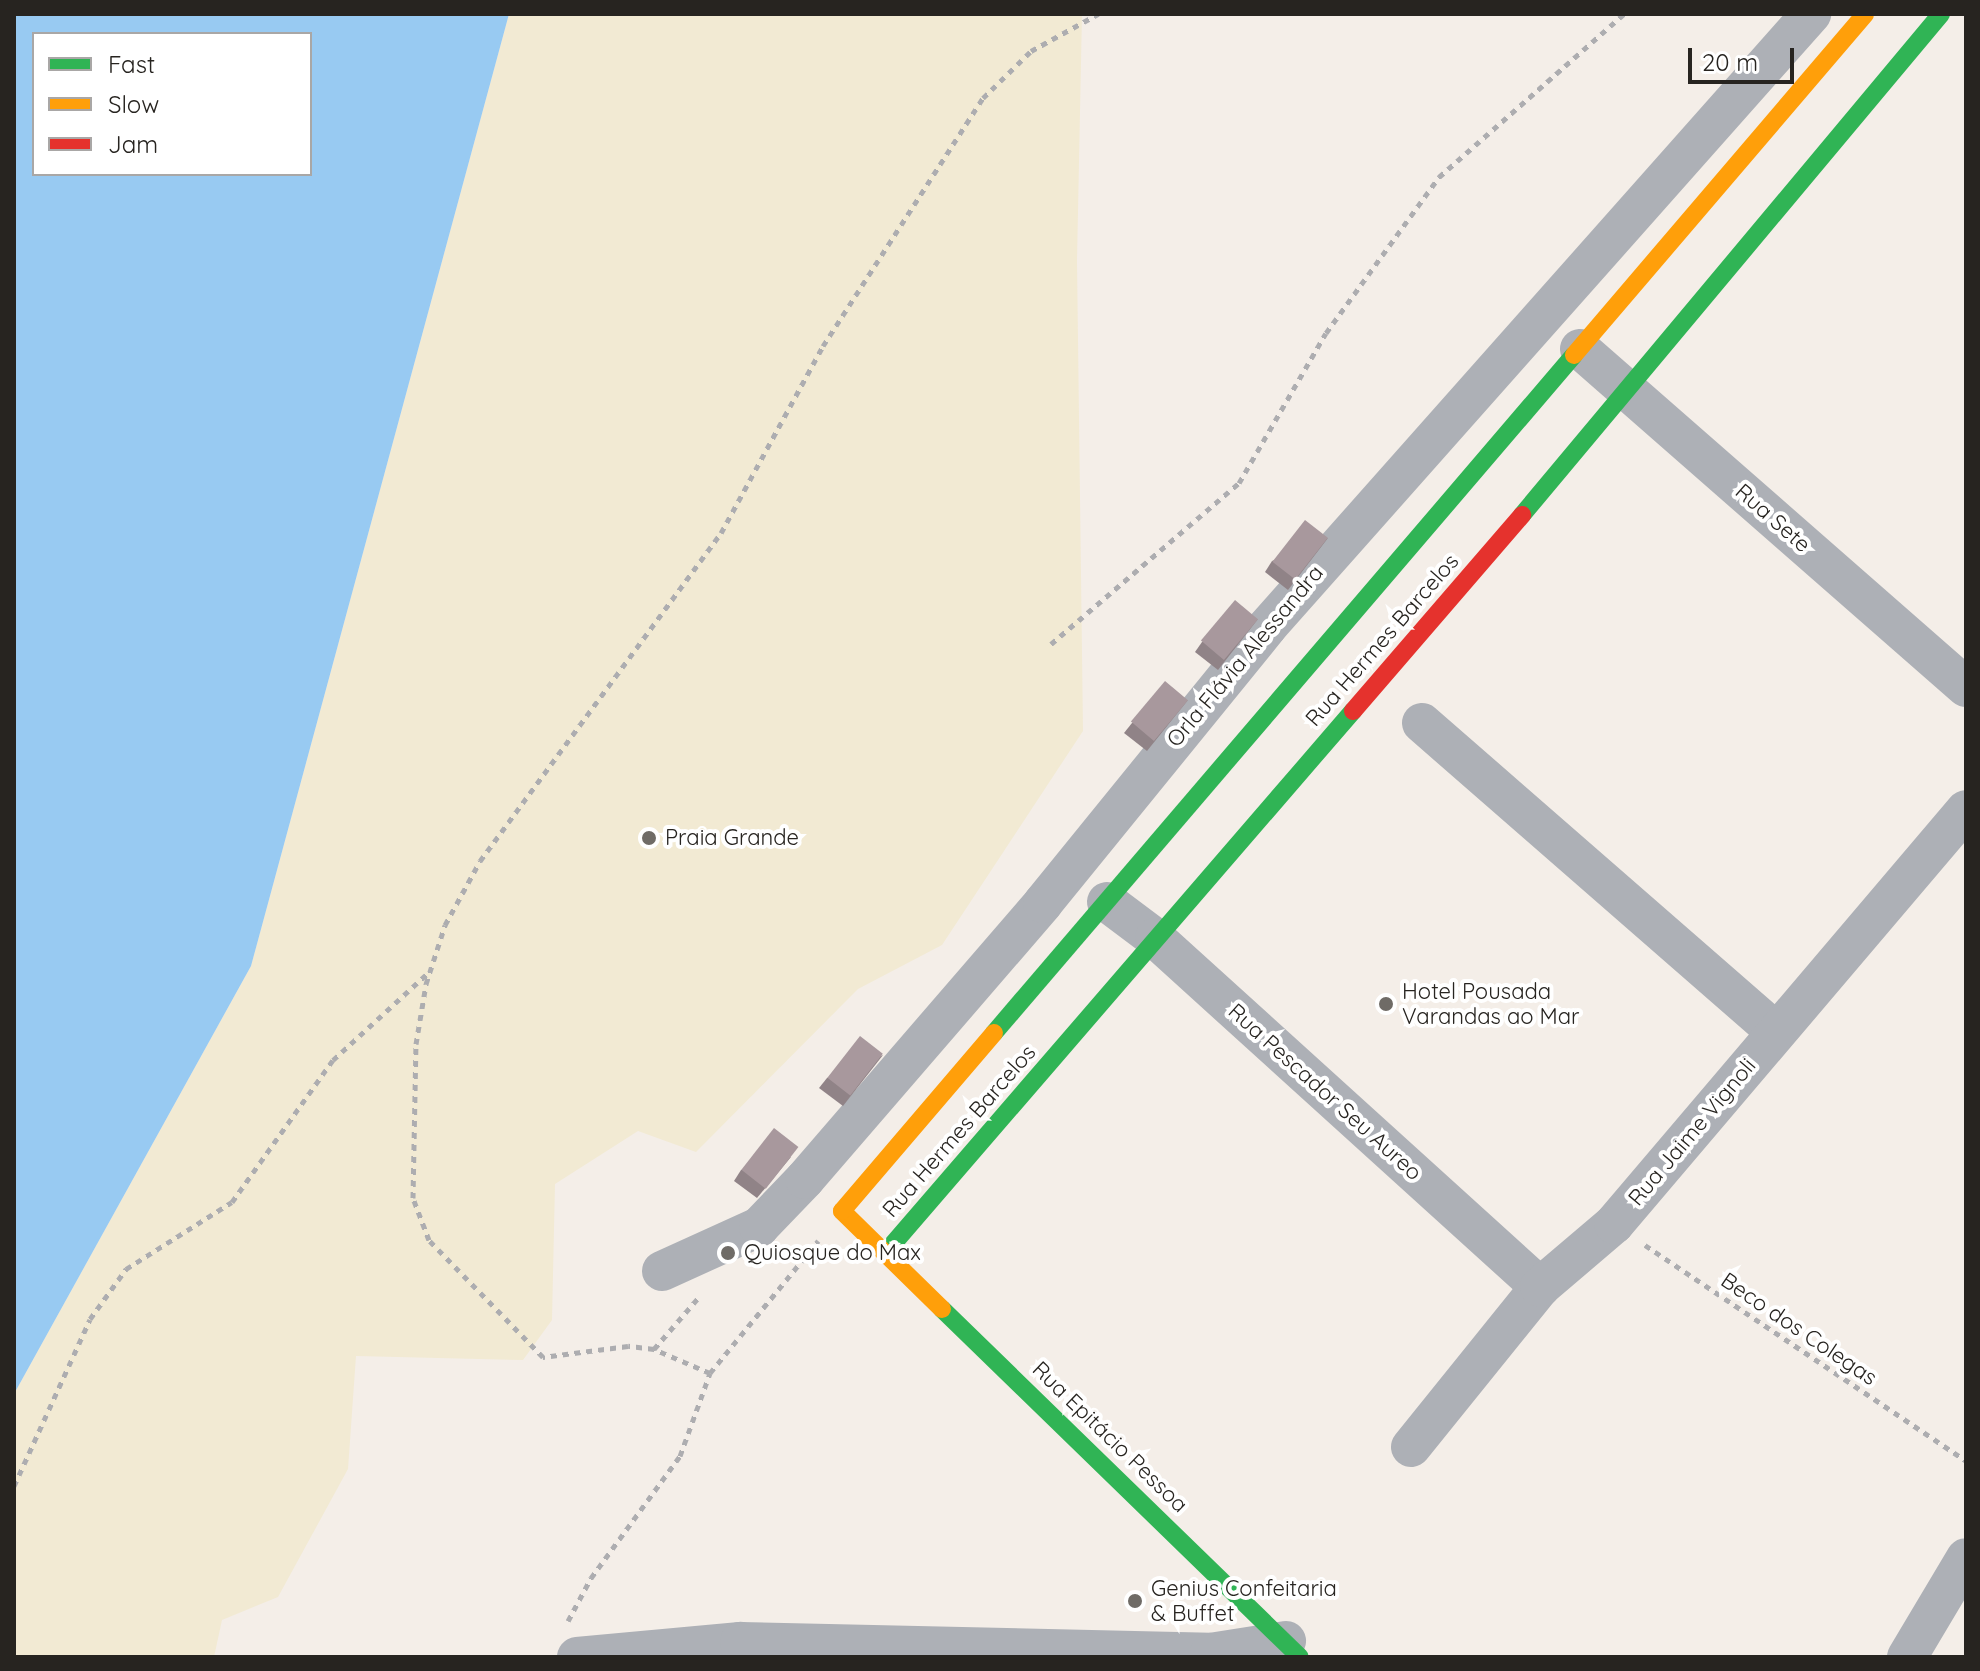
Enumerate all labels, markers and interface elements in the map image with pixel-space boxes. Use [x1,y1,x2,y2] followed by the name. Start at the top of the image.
[32,32,312,176] legend
[1692,32,1798,82] scale bar
[1702,47,1758,77] text: 20 m
[108,49,155,79] text: Fast
[108,89,159,119] text: Slow
[108,129,158,159] text: Jam
[1730,478,1816,558] street label: Rua Sete
[1300,548,1464,732] street label: Rua Hermes Barcelos
[1161,560,1329,752] street label: Orla Flávia Alessandra
[665,825,799,851] place label: Praia Grande
[640,829,658,847] marker: Praia Grande
[1402,978,1580,1030] place label: Hotel Pousada Varandas ao Mar
[1377,995,1395,1013] marker: Hotel Pousada Varandas ao Mar
[1223,998,1427,1186] street label: Rua Pescador Seu Aureo
[877,1039,1041,1223] street label: Rua Hermes Barcelos
[1623,1053,1761,1211] street label: Rua Jaime Vignoli
[744,1240,921,1266] place label: Quiosque do Max
[719,1244,737,1262] marker: Quiosque do Max
[1716,1267,1882,1391] street label: Beco dos Colegas
[1027,1356,1193,1518] street label: Rua Epitácio Pessoa
[1151,1575,1337,1626] place label: Genius Confeitaria & Buffet
[1126,1592,1144,1610] marker: Genius Confeitaria & Buffet

